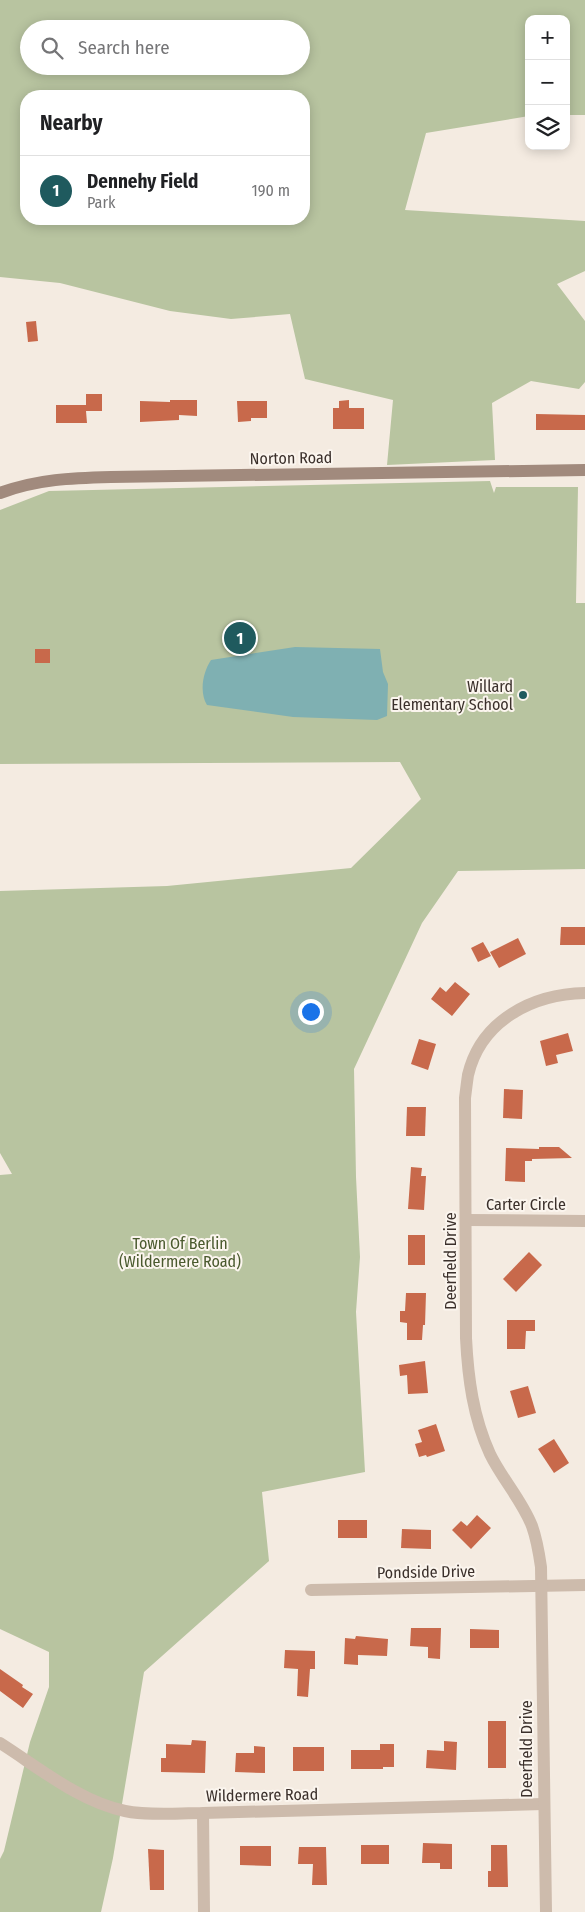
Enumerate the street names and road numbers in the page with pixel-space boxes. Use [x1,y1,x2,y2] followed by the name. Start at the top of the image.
[250,448,332,468] street label: Norton Road
[486,1195,566,1214] street label: Carter Circle
[441,1212,460,1310] street label: Deerfield Drive
[377,1562,475,1582] street label: Pondside Drive
[517,1700,536,1798] street label: Deerfield Drive
[206,1785,318,1805] street label: Wildermere Road

